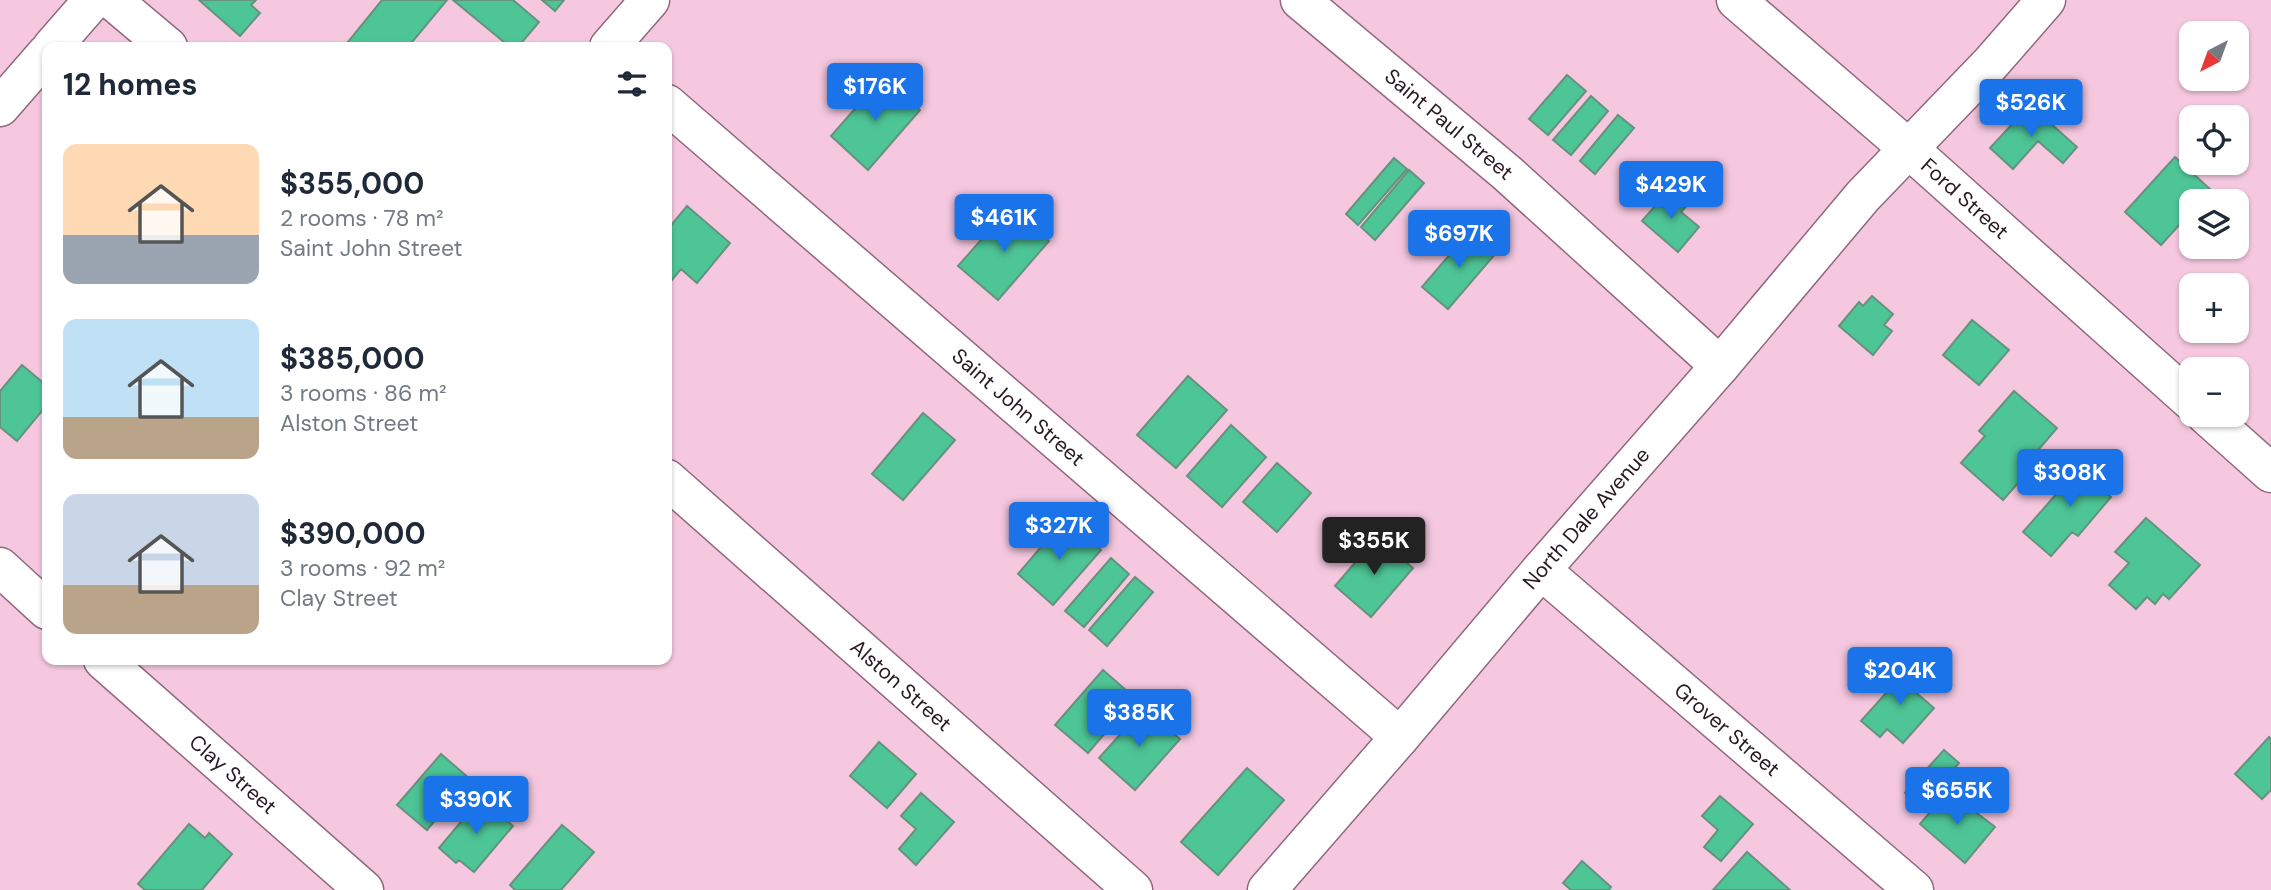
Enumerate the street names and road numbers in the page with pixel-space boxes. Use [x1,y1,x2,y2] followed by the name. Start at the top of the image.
[1379,62,1519,186] street label: Saint Paul Street
[1915,152,2015,245] street label: Ford Street
[946,342,1090,472] street label: Saint John Street
[1517,441,1656,595] street label: North Dale Avenue
[844,633,958,738] street label: Alston Street
[1668,676,1786,783] street label: Grover Street
[183,728,282,820] street label: Clay Street

